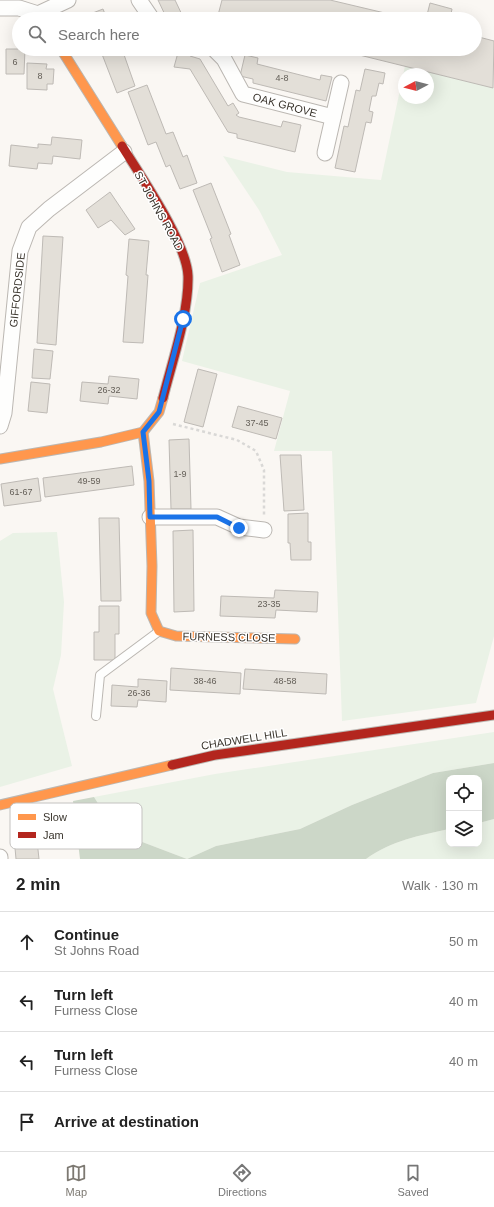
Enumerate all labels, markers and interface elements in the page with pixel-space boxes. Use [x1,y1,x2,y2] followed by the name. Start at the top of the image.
[12,12,482,56] search box
[26,23,48,45] icon: search
[58,26,140,43] text: Search here
[12,57,18,67] house number: 6
[398,68,434,104] north arrow
[37,71,43,81] house number: 8
[275,73,289,83] house number: 4-8
[252,91,318,119] street label: OAK GROVE
[132,169,186,253] street label: ST JOHNS ROAD
[7,252,27,328] street label: GIFFORDSIDE
[174,310,192,328] route start
[97,385,121,395] house number: 26-32
[245,418,269,428] house number: 37-45
[173,469,187,479] house number: 1-9
[77,476,101,486] house number: 49-59
[9,487,33,497] house number: 61-67
[230,519,248,537] route end
[257,599,281,609] house number: 23-35
[182,630,276,644] street label: FURNESS CLOSE
[193,676,217,686] house number: 38-46
[273,676,297,686] house number: 48-58
[127,688,151,698] house number: 26-36
[200,726,288,752] street label: CHADWELL HILL
[446,775,482,847] map controls
[446,775,482,811] button: locate
[10,803,142,849] legend
[43,811,67,823] text: Slow
[446,811,482,847] button: layers
[43,829,64,841] text: Jam
[16,875,60,894] text: 2 min
[402,878,478,893] text: Walk · 130 m
[54,926,119,943] text: Continue
[16,931,38,953] icon: ahead
[449,934,478,949] text: 50 m
[54,943,139,958] text: St Johns Road
[54,986,113,1003] text: Turn left
[16,991,38,1013] icon: left
[449,994,478,1009] text: 40 m
[54,1003,138,1018] text: Furness Close
[54,1046,113,1063] text: Turn left
[16,1051,38,1073] icon: left
[449,1054,478,1069] text: 40 m
[54,1063,138,1078] text: Furness Close
[16,1111,38,1133] icon: arrive
[54,1113,199,1130] text: Arrive at destination
[65,1162,87,1198] tab: Map
[218,1162,267,1198] tab: Directions
[397,1162,429,1198] tab: Saved

